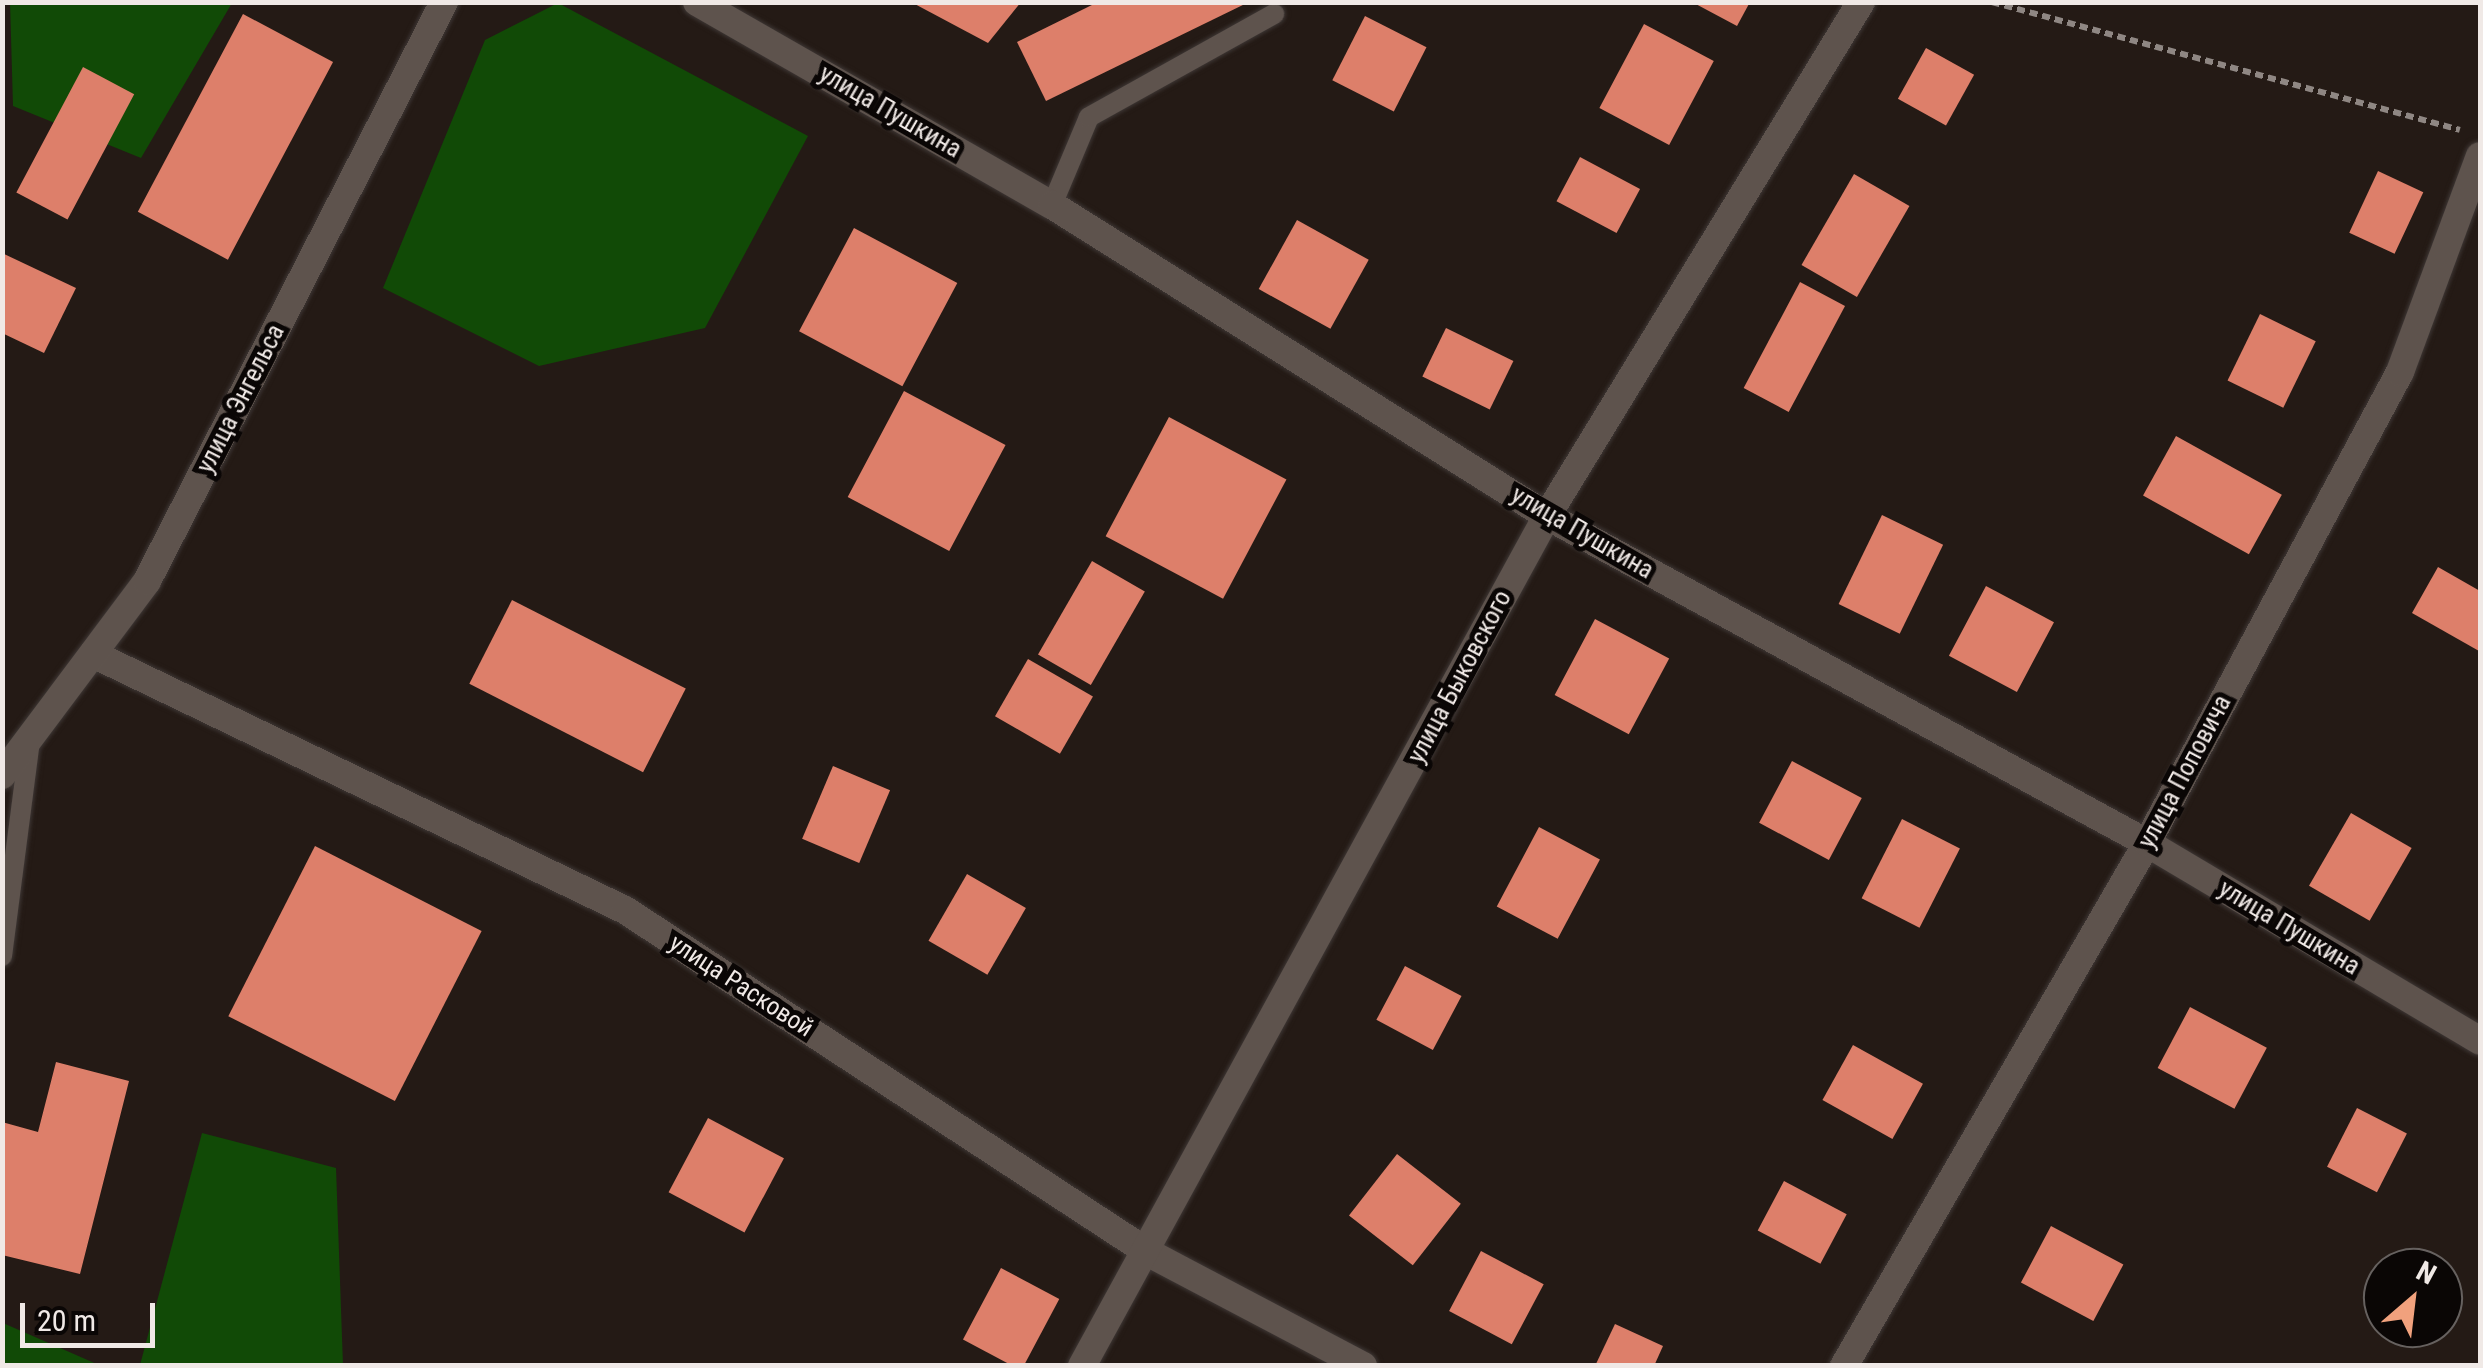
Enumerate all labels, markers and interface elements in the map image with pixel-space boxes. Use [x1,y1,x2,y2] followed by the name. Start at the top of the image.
[814,59,966,165] street label: улица Пушкина
[191,320,291,478] street label: улица Энгельса
[1506,480,1658,586] street label: улица Пушкина
[1402,586,1518,768] street label: улица Быковского
[2132,690,2238,854] street label: улица Поповича
[2213,874,2365,982] street label: улица Пушкина
[663,928,819,1044] street label: улица Расковой
[2363,1248,2463,1348] north arrow
[2411,1254,2442,1291] text: N
[25,1283,160,1345] scale bar
[37,1303,96,1338] text: 20 m

